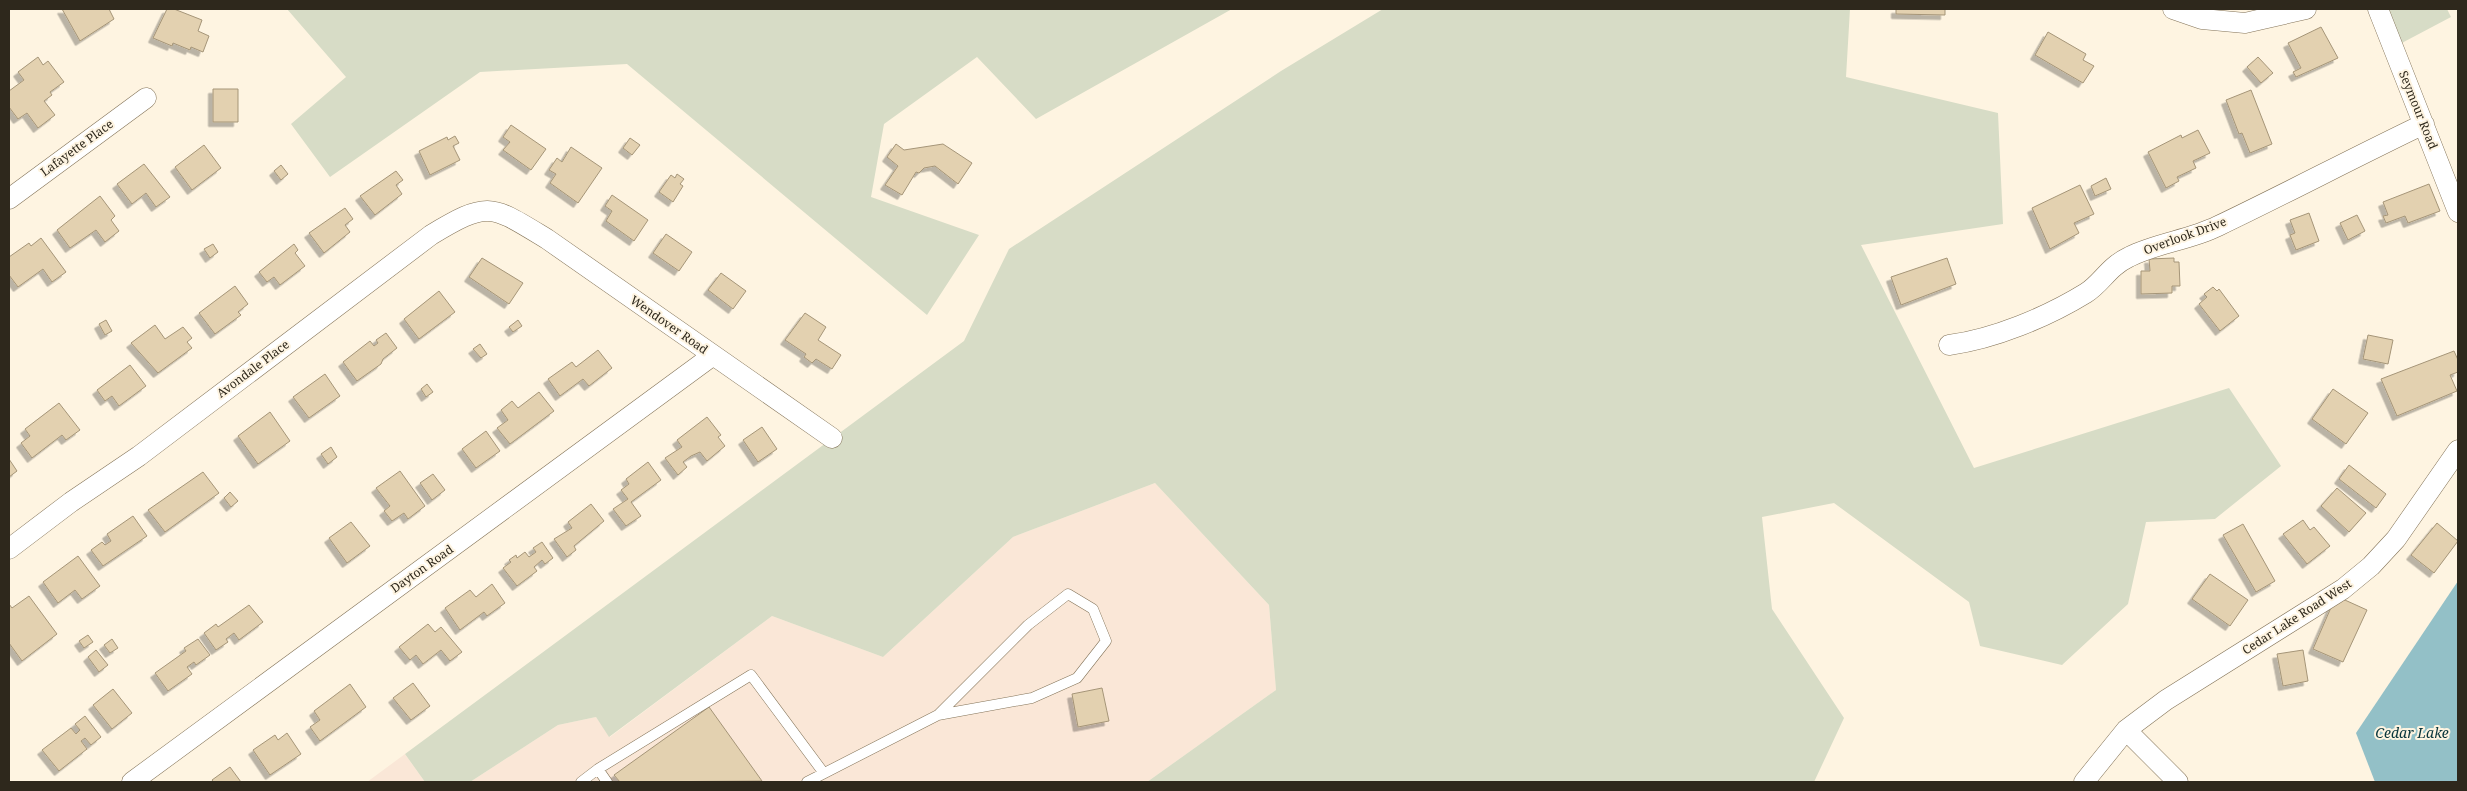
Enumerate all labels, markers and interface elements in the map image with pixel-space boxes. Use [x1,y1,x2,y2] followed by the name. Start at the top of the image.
[2395,68,2442,152] street label: Seymour Road
[37,115,117,180] street label: Lafayette Place
[2141,213,2229,258] street label: Overlook Drive
[627,291,712,358] street label: Wendover Road
[213,336,292,402] street label: Avondale Place
[387,540,457,596] street label: Dayton Road
[2239,575,2355,658] street label: Cedar Lake Road West
[2375,723,2449,742] water label: Cedar Lake

